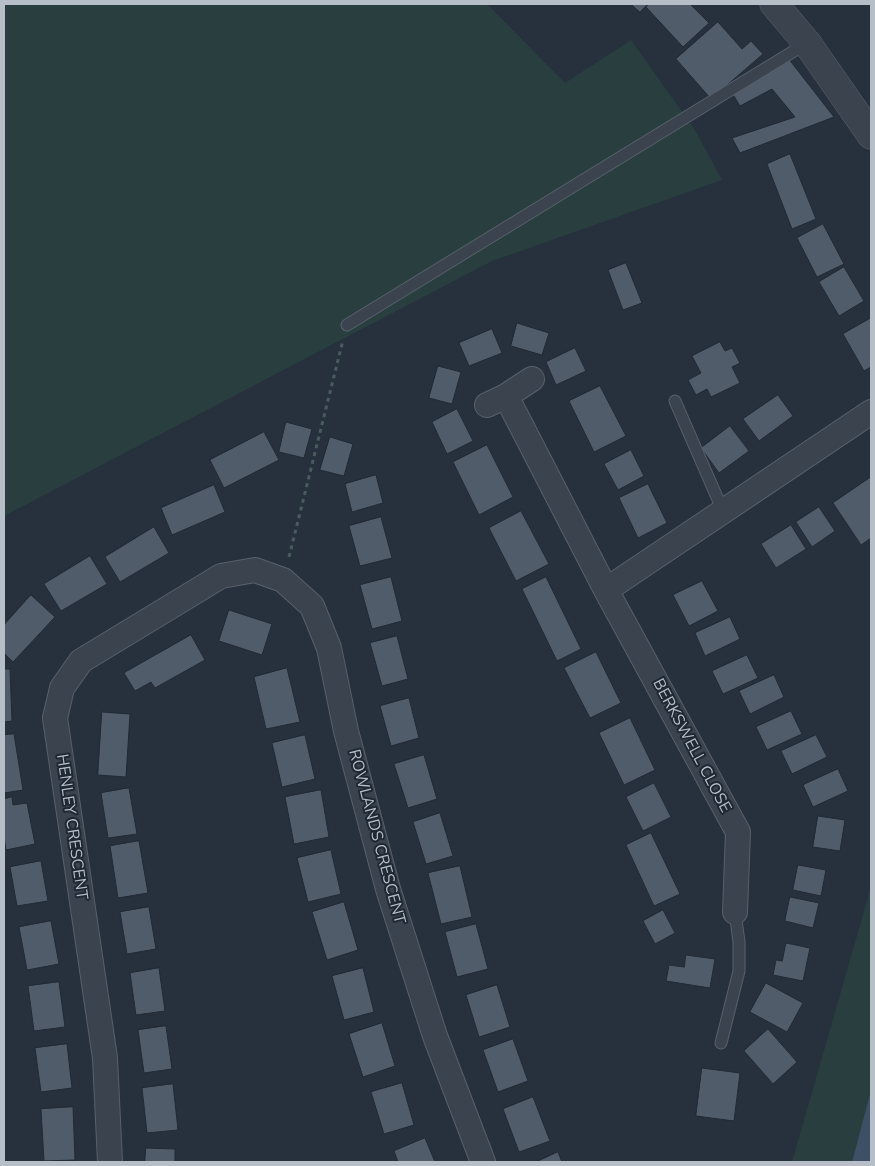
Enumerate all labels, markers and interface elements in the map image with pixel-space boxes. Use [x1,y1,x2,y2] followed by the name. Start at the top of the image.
[648,676,734,816] street label: BERKSWELL CLOSE
[343,748,409,926] street label: ROWLANDS CRESCENT
[51,753,91,901] street label: HENLEY CRESCENT

